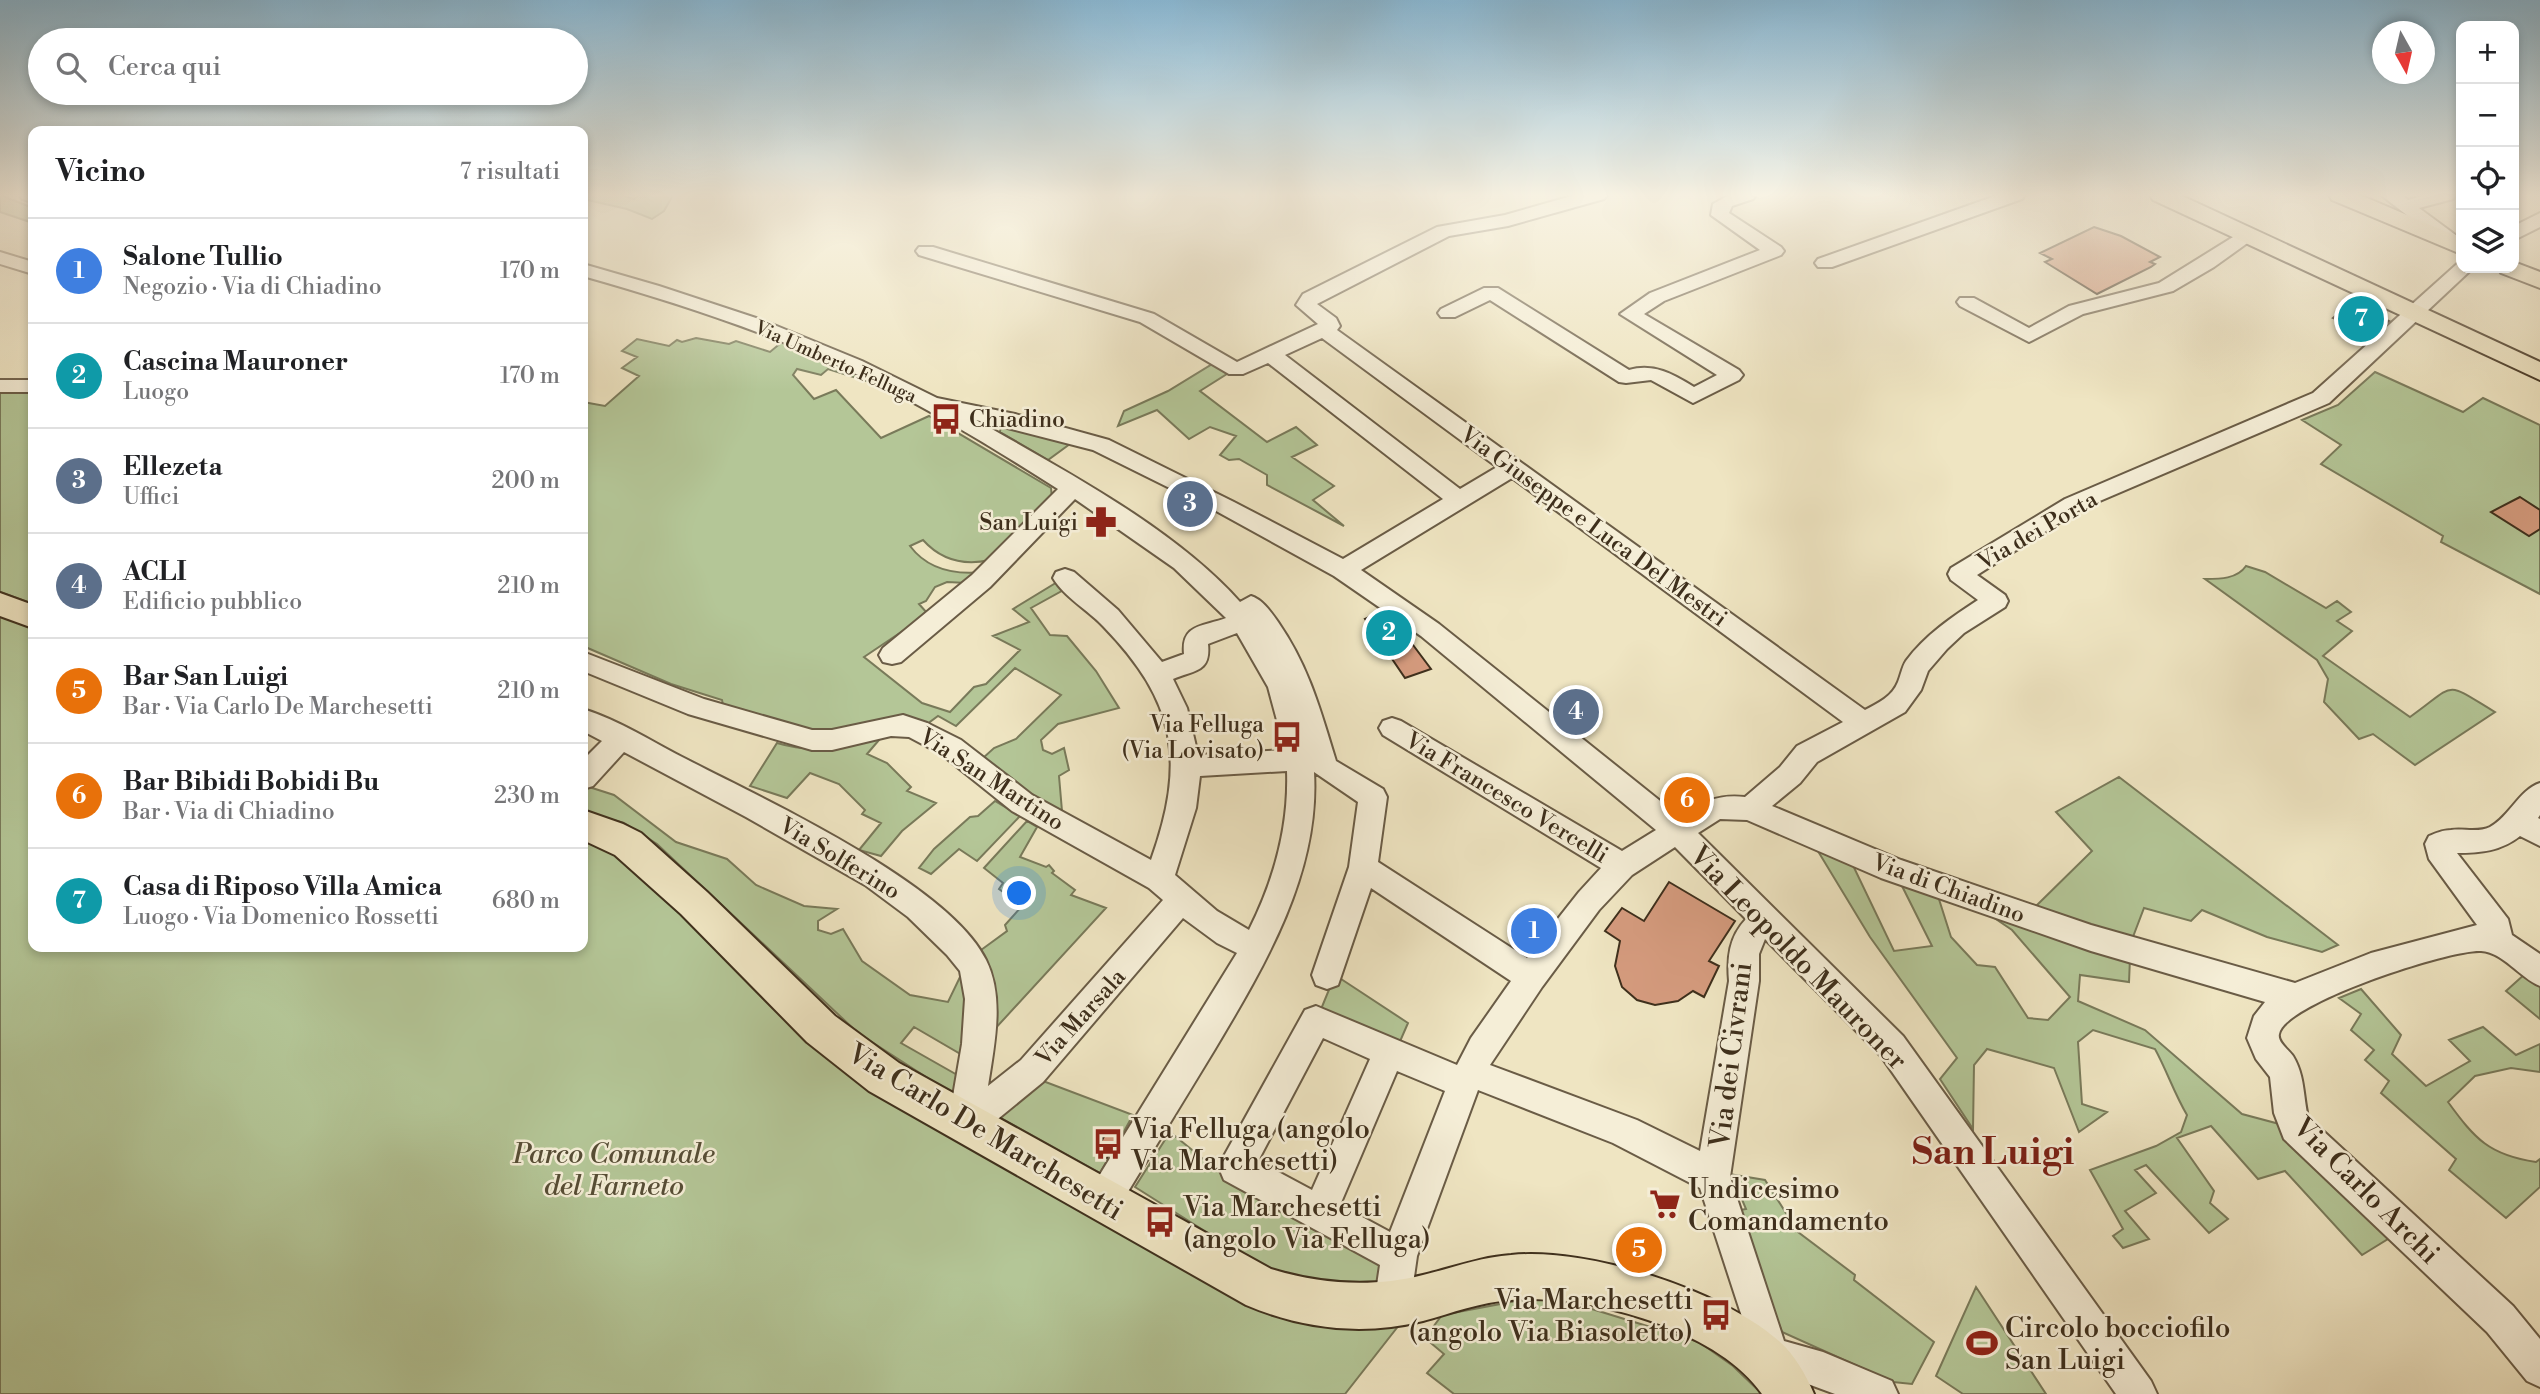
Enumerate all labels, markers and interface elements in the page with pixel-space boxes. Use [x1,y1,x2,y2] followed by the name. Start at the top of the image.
[2372,21,2435,84] north arrow
[2456,21,2519,273] map controls
[2456,21,2519,84] button: +
[28,28,588,105] search box
[52,48,90,86] icon: search
[108,51,221,83] text: Cerca qui
[2456,84,2519,147] button: −
[2456,147,2519,210] button: locate
[56,153,146,191] text: Vicino
[460,158,560,186] text: 7 risultati
[2456,210,2519,273] button: layers
[123,241,283,273] text: Salone Tullio
[73,257,85,285] text: 1
[500,257,560,285] text: 170 m
[123,273,382,301] text: Negozio · Via di Chiadino
[2338,293,2384,345] pin: 7
[750,315,921,409] street label: Via Umberto Felluga
[123,346,348,378] text: Cascina Mauroner
[72,362,86,390] text: 2
[500,362,560,390] text: 170 m
[123,378,189,406] text: Luogo
[929,402,963,436] bus stop icon: Chiadino
[969,406,1065,434] place label: Chiadino
[1454,420,1732,633] street label: Via Giuseppe e Luca Del Mestri
[123,451,223,483] text: Ellezeta
[72,467,86,495] text: 3
[492,467,560,495] text: 200 m
[1167,478,1213,530] pin: 3
[123,483,179,511] text: Uffici
[1972,485,2103,577] street label: Via dei Porta
[1084,505,1118,539] pharmacy icon: San Luigi
[979,509,1078,537] place label: San Luigi
[123,556,187,588] text: ACLI
[71,572,87,600] text: 4
[497,572,560,600] text: 210 m
[123,588,302,616] text: Edificio pubblico
[1366,607,1412,659] pin: 2
[123,661,288,693] text: Bar San Luigi
[72,677,86,705] text: 5
[497,677,560,705] text: 210 m
[1553,686,1599,738] pin: 4
[123,693,433,721] text: Bar · Via Carlo De Marchesetti
[1121,711,1264,765] place label: Via Felluga (Via Lovisato)
[1270,720,1304,754] bus stop icon: Via Felluga (Via Lovisato)
[913,722,1069,837] street label: Via San Martino
[1399,726,1613,870] street label: Via Francesco Vercelli
[123,766,379,798] text: Bar Bibidi Bobidi Bu
[1664,774,1710,826] pin: 6
[72,782,86,810] text: 6
[494,782,560,810] text: 230 m
[123,798,335,826] text: Bar · Via di Chiadino
[773,811,905,906] street label: Via Solferino
[1681,838,1914,1078] street label: Via Leopoldo Mauroner
[1868,848,2029,930] street label: Via di Chiadino
[123,871,442,903] text: Casa di Riposo Villa Amica
[1002,876,1036,910] your location
[72,887,86,915] text: 7
[492,887,560,915] text: 680 m
[123,903,439,931] text: Luogo · Via Domenico Rossetti
[1511,905,1557,957] pin: 1
[1703,960,1760,1151] street label: Via dei Civrani
[1029,963,1132,1073] street label: Via Marsala
[840,1036,1129,1228] street label: Via Carlo De Marchesetti
[2285,1110,2447,1272] street label: Via Carlo Archi
[1130,1112,1370,1179] place label: Via Felluga (angolo Via Marchesetti)
[1091,1127,1125,1161] bus stop icon: Via Felluga (angolo Via Marchesetti)
[1912,1130,2074,1176] district label: San Luigi
[512,1137,715,1204] park label: Parco Comunale del Farneto
[1688,1172,1889,1239] place label: Undicesimo Comandamento
[1648,1187,1682,1221] supermarket icon: Undicesimo Comandamento
[1182,1190,1431,1257] place label: Via Marchesetti (angolo Via Felluga)
[1143,1205,1177,1239] bus stop icon: Via Marchesetti (angolo Via Felluga)
[1616,1224,1662,1276] pin: 5
[1408,1283,1693,1350] place label: Via Marchesetti (angolo Via Biasoletto)
[1699,1298,1733,1332] bus stop icon: Via Marchesetti (angolo Via Biasoletto)
[2005,1311,2231,1378] place label: Circolo bocciofilo San Luigi
[1965,1326,1999,1360] sports icon: Circolo bocciofilo San Luigi

